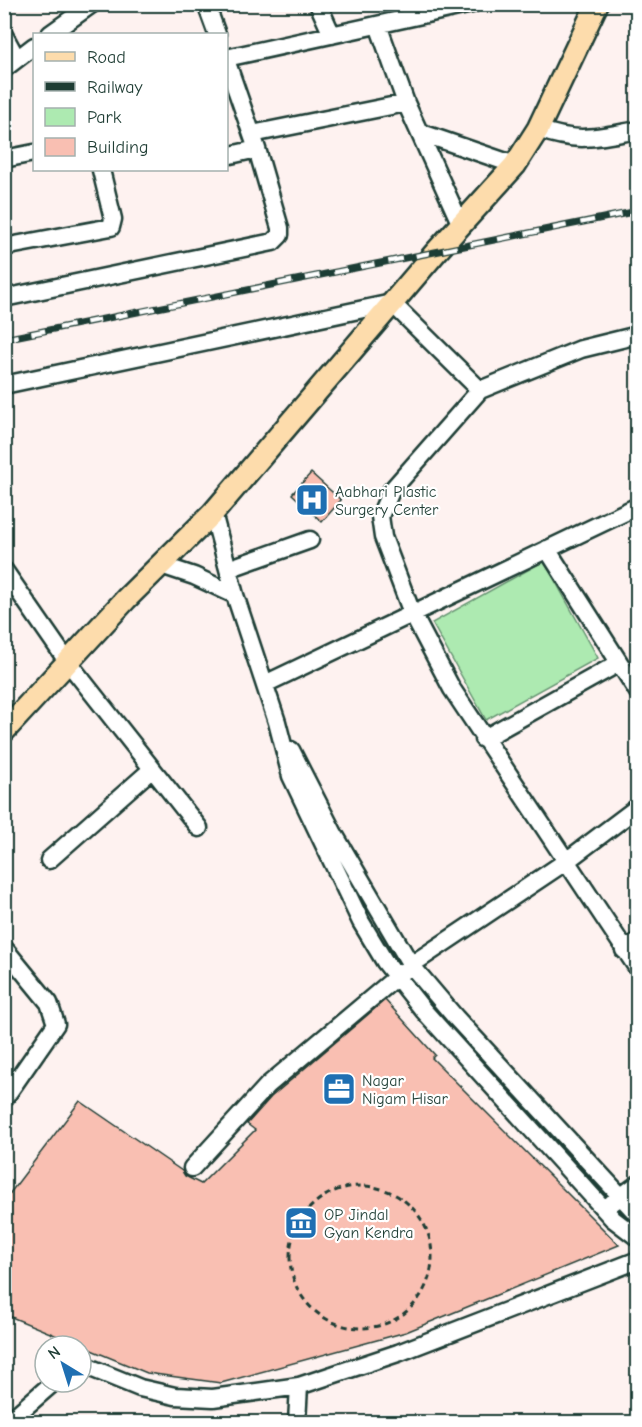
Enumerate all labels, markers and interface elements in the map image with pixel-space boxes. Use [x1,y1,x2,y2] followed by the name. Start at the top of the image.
[33,33,228,171] legend
[87,47,126,68] text: Road
[87,77,144,98] text: Railway
[87,107,122,128] text: Park
[87,137,149,158] text: Building
[294,482,330,518] hospital icon: Aabhari Plastic Surgery Center
[335,483,439,519] place label: Aabhari Plastic Surgery Center
[321,1071,357,1107] office icon: Nagar Nigam Hisar
[362,1072,449,1108] place label: Nagar Nigam Hisar
[283,1205,319,1241] museum icon: OP Jindal Gyan Kendra
[324,1206,413,1242] place label: OP Jindal Gyan Kendra
[33,1334,93,1394] north arrow
[45,1343,64,1363] text: N

